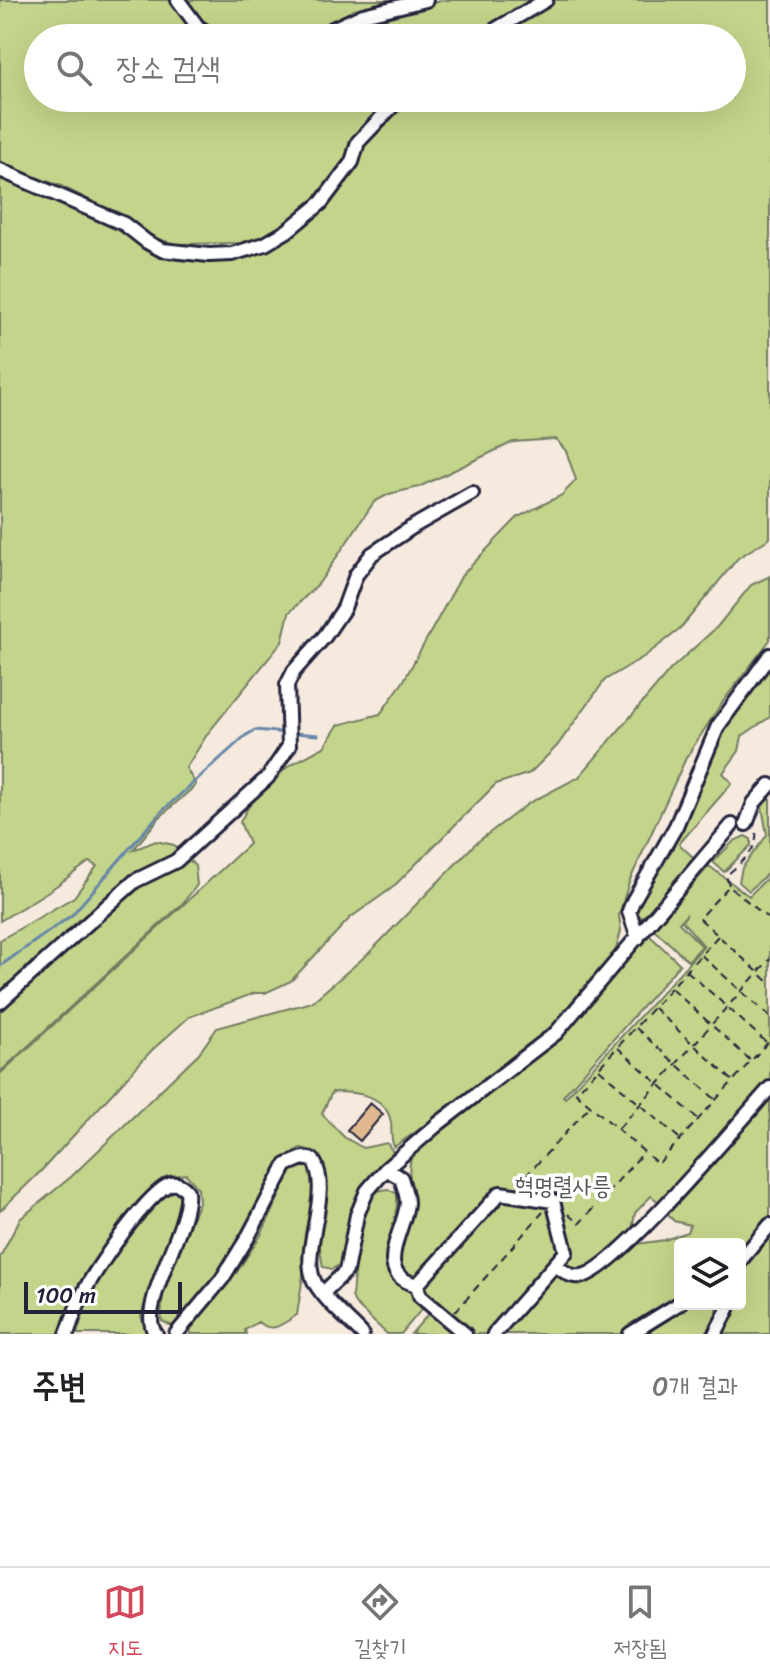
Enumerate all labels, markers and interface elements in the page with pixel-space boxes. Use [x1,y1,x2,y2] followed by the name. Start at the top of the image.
[24,24,746,112] search box
[116,41,220,95] text: 장소 검색
[52,46,96,90] icon: search
[515,1165,611,1207] park label: 혁명렬사릉
[674,1238,746,1310] map controls
[674,1238,746,1310] button: layers
[36,1276,96,1315] text: 100 m
[24,1278,182,1314] scale bar
[32,1356,87,1416] text: 주변
[652,1363,738,1409] text: 0개 결과
[103,1580,147,1667] tab: 지도
[354,1580,407,1667] tab: 길찾기
[614,1580,667,1667] tab: 저장됨

